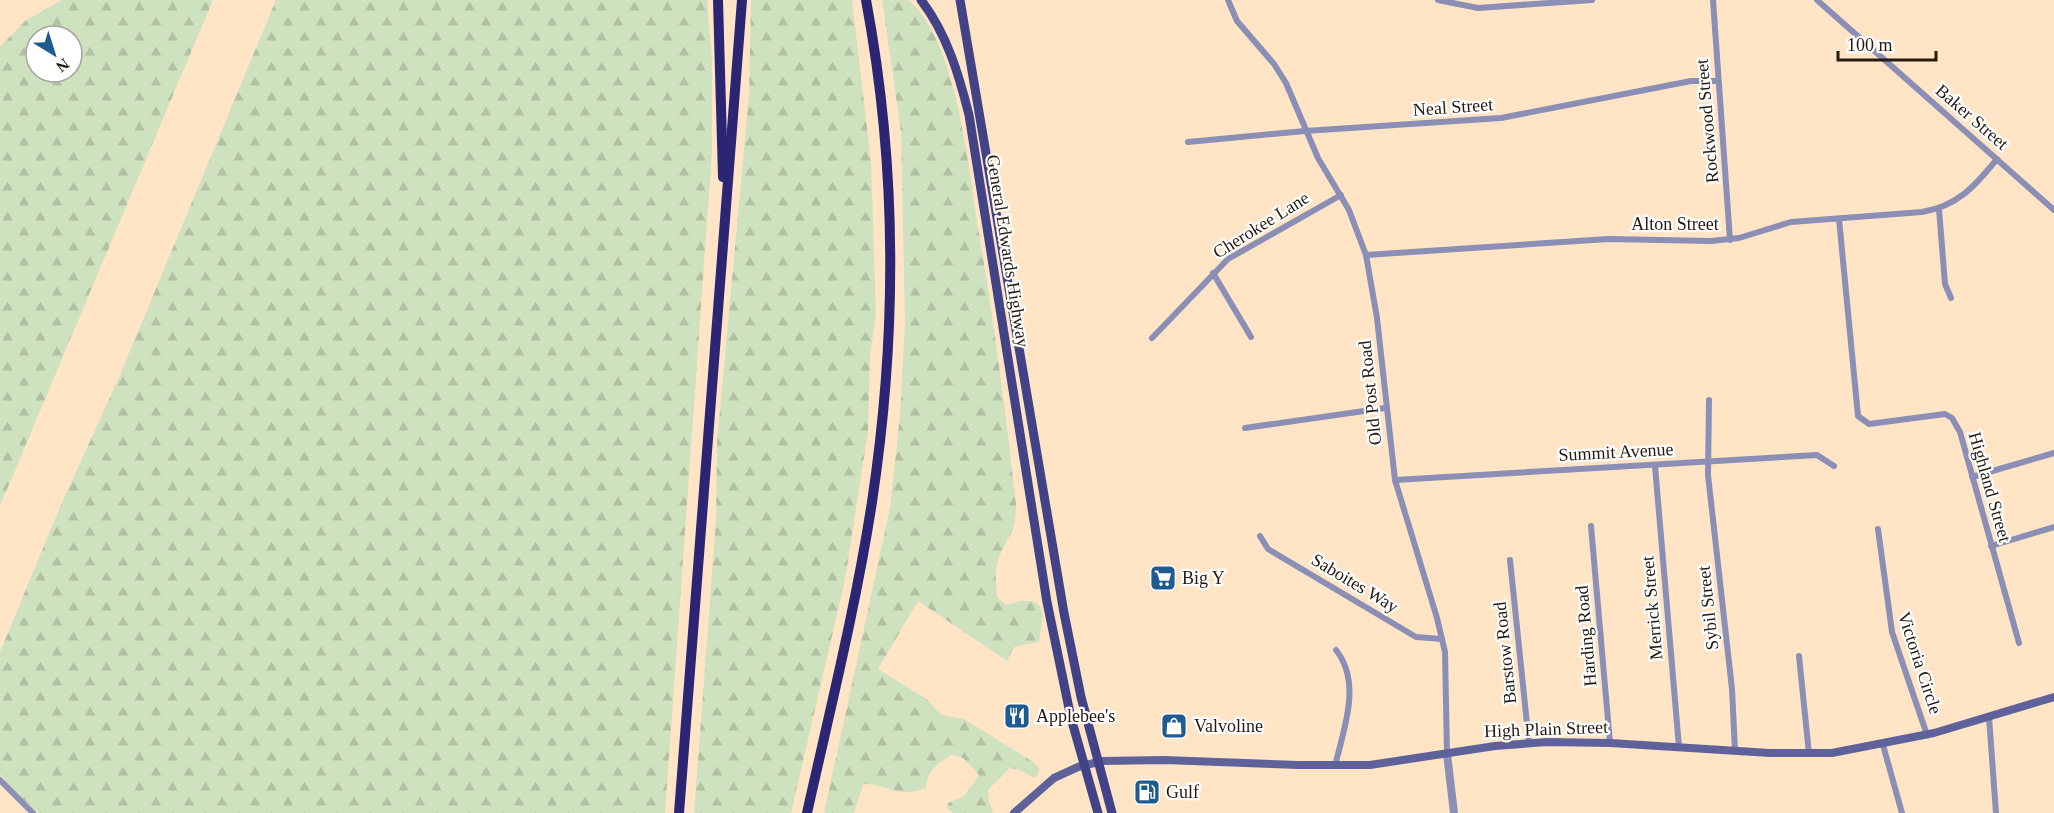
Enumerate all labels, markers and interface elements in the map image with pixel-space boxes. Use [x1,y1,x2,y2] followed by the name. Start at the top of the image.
[24,24,84,84] north arrow
[1838,24,1936,62] scale bar
[1847,35,1893,55] text: 100 m
[53,55,73,76] text: N
[1692,58,1722,184] street label: Rockwood Street
[1932,80,2012,154] street label: Baker Street
[1412,94,1494,120] street label: Neal Street
[983,153,1033,349] street label: General Edwards Highway
[1209,188,1313,262] street label: Cherokee Lane
[1631,214,1719,234] street label: Alton Street
[1355,340,1385,446] street label: Old Post Road
[1965,430,2015,544] street label: Highland Street
[1558,439,1674,465] street label: Summit Avenue
[1308,549,1402,617] street label: Saboites Way
[1637,555,1667,661] street label: Merrick Street
[1148,563,1178,593] supermarket icon: Big Y
[1694,565,1722,651] street label: Sybil Street
[1182,568,1225,588] place label: Big Y
[1572,585,1600,687] street label: Harding Road
[1490,601,1520,705] street label: Barstow Road
[1894,609,1946,717] street label: Victoria Circle
[1002,701,1032,731] restaurant icon: Applebee's
[1036,706,1115,726] place label: Applebee's
[1159,711,1189,741] shop icon: Valvoline
[1194,716,1263,736] place label: Valvoline
[1484,717,1608,741] street label: High Plain Street
[1132,777,1162,807] fuel station icon: Gulf
[1166,782,1199,802] place label: Gulf

